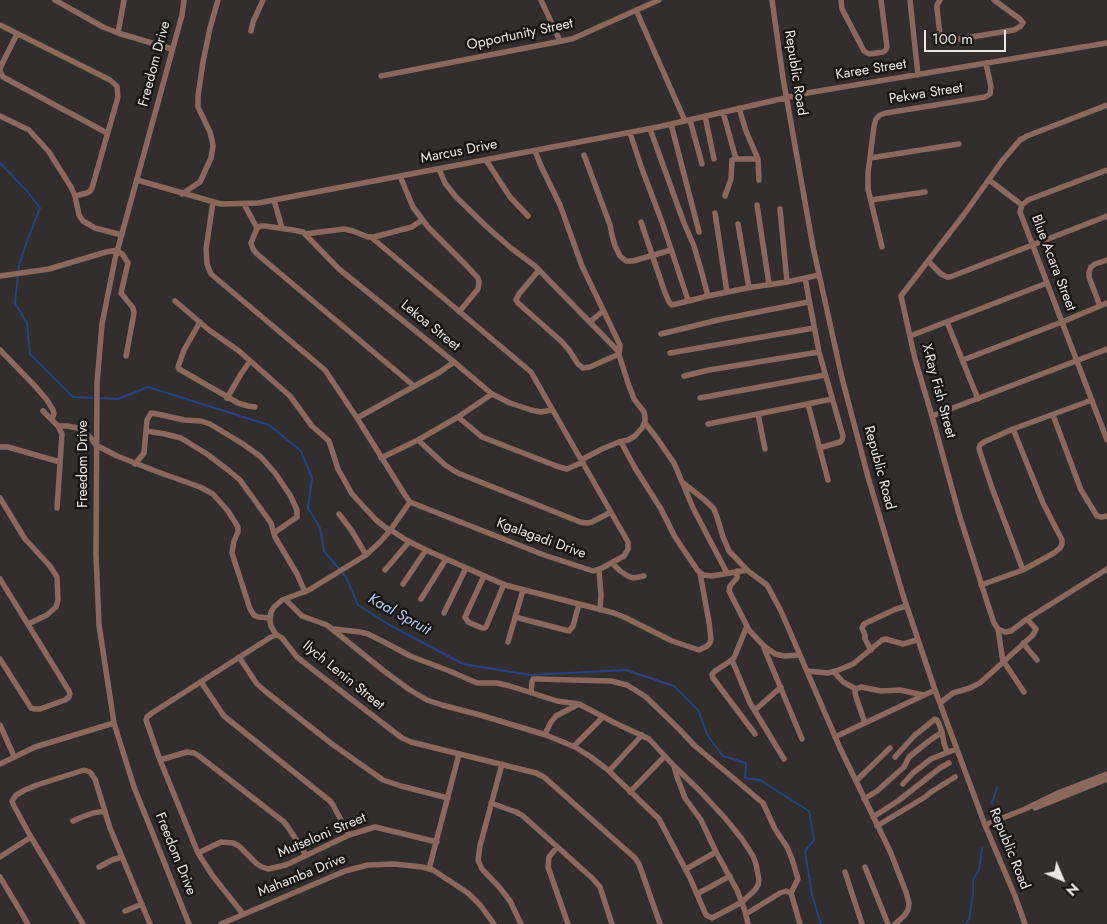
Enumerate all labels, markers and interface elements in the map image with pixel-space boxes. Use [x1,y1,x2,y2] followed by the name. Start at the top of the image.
[465,16,575,54] street label: Opportunity Street
[136,20,174,108] street label: Freedom Drive
[927,20,1010,52] scale bar
[932,28,973,50] text: 100 m
[780,29,810,117] street label: Republic Road
[834,56,908,84] street label: Karee Street
[888,80,964,108] street label: Pekwa Street
[419,136,499,168] street label: Marcus Drive
[1027,213,1079,313] street label: Blue Acara Street
[397,297,463,355] street label: Lekoa Street
[917,342,959,440] street label: X-Ray Fish Street
[76,420,92,508] street label: Freedom Drive
[860,424,898,512] street label: Republic Road
[494,515,588,563] street label: Kgalagadi Drive
[365,590,433,640] water label: Kaal Spruit
[299,638,387,714] street label: Ilych Lenin Street
[985,806,1033,892] street label: Republic Road
[151,810,199,898] street label: Freedom Drive
[275,810,369,862] street label: Mutseloni Street
[256,851,348,901] street label: Mahamba Drive
[1037,854,1087,904] north arrow
[1062,879,1084,901] text: N

